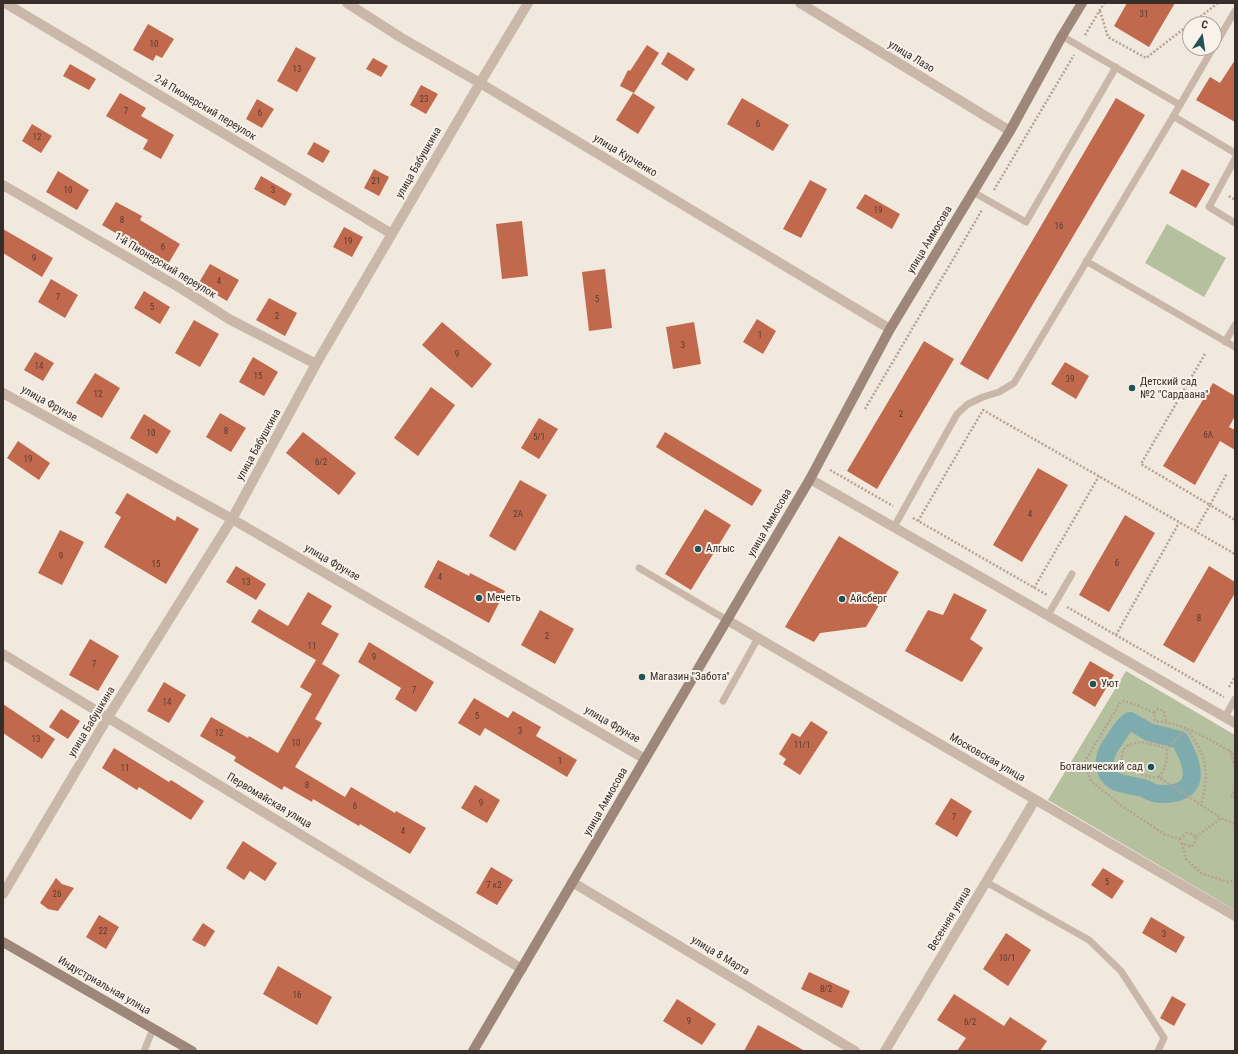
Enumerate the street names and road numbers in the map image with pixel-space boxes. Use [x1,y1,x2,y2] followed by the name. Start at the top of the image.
[885,38,937,76] street label: улица Лазо
[152,72,258,144] street label: 2-й Пионерский переулок
[393,125,445,201] street label: улица Бабушкина
[591,132,659,180] street label: улица Курченко
[905,204,955,276] street label: улица Аммосова
[112,230,218,302] street label: 1-й Пионерский переулок
[19,383,79,425] street label: улица Фрунзе
[234,407,284,483] street label: улица Бабушкина
[745,487,795,559] street label: улица Аммосова
[302,542,362,584] street label: улица Фрунзе
[66,684,118,760] street label: улица Бабушкина
[582,704,642,746] street label: улица Фрунзе
[947,731,1027,785] street label: Московская улица
[581,766,631,838] street label: улица Аммосова
[224,770,314,832] street label: Первомайская улица
[926,885,974,953] street label: Весенняя улица
[689,933,751,979] street label: улица 8 Марта
[55,954,153,1018] street label: Индустриальная улица

